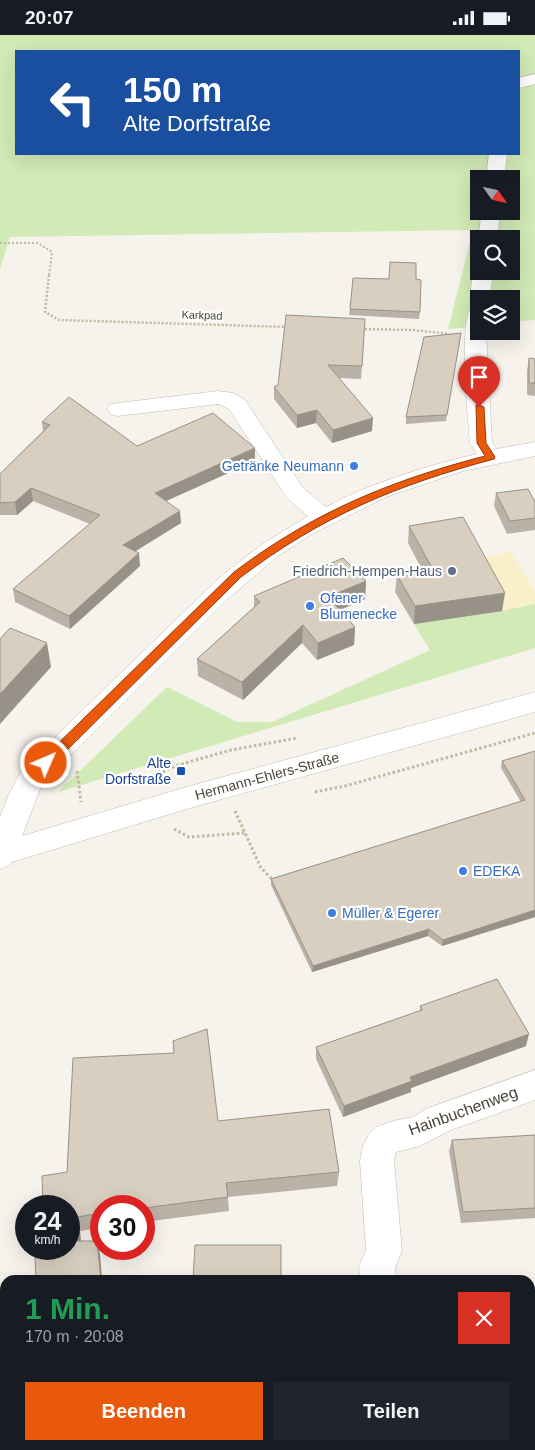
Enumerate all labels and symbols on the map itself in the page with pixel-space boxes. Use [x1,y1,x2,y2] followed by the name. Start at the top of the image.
[470,170,520,220] north arrow
[181,308,223,322] street label: Karkpad
[458,356,500,407] pin
[222,458,344,474] place label: Getränke Neumann
[348,460,360,472] marker: Getränke Neumann
[293,563,442,579] place label: Friedrich-Hempen-Haus
[446,565,458,577] marker: Friedrich-Hempen-Haus
[320,590,397,622] place label: Ofener Blumenecke
[304,600,316,612] marker: Ofener Blumenecke
[19,736,71,788] position arrow
[193,749,341,803] street label: Hermann-Ehlers-Straße
[105,755,171,787] place label: Alte Dorfstraße
[175,765,187,777] marker: Alte Dorfstraße
[473,863,521,879] place label: EDEKA
[457,865,469,877] marker: EDEKA
[342,905,440,921] place label: Müller & Egerer
[326,907,338,919] marker: Müller & Egerer
[406,1083,520,1139] street label: Hainbuchenweg
[90,1195,155,1260] speed limit sign: 30

